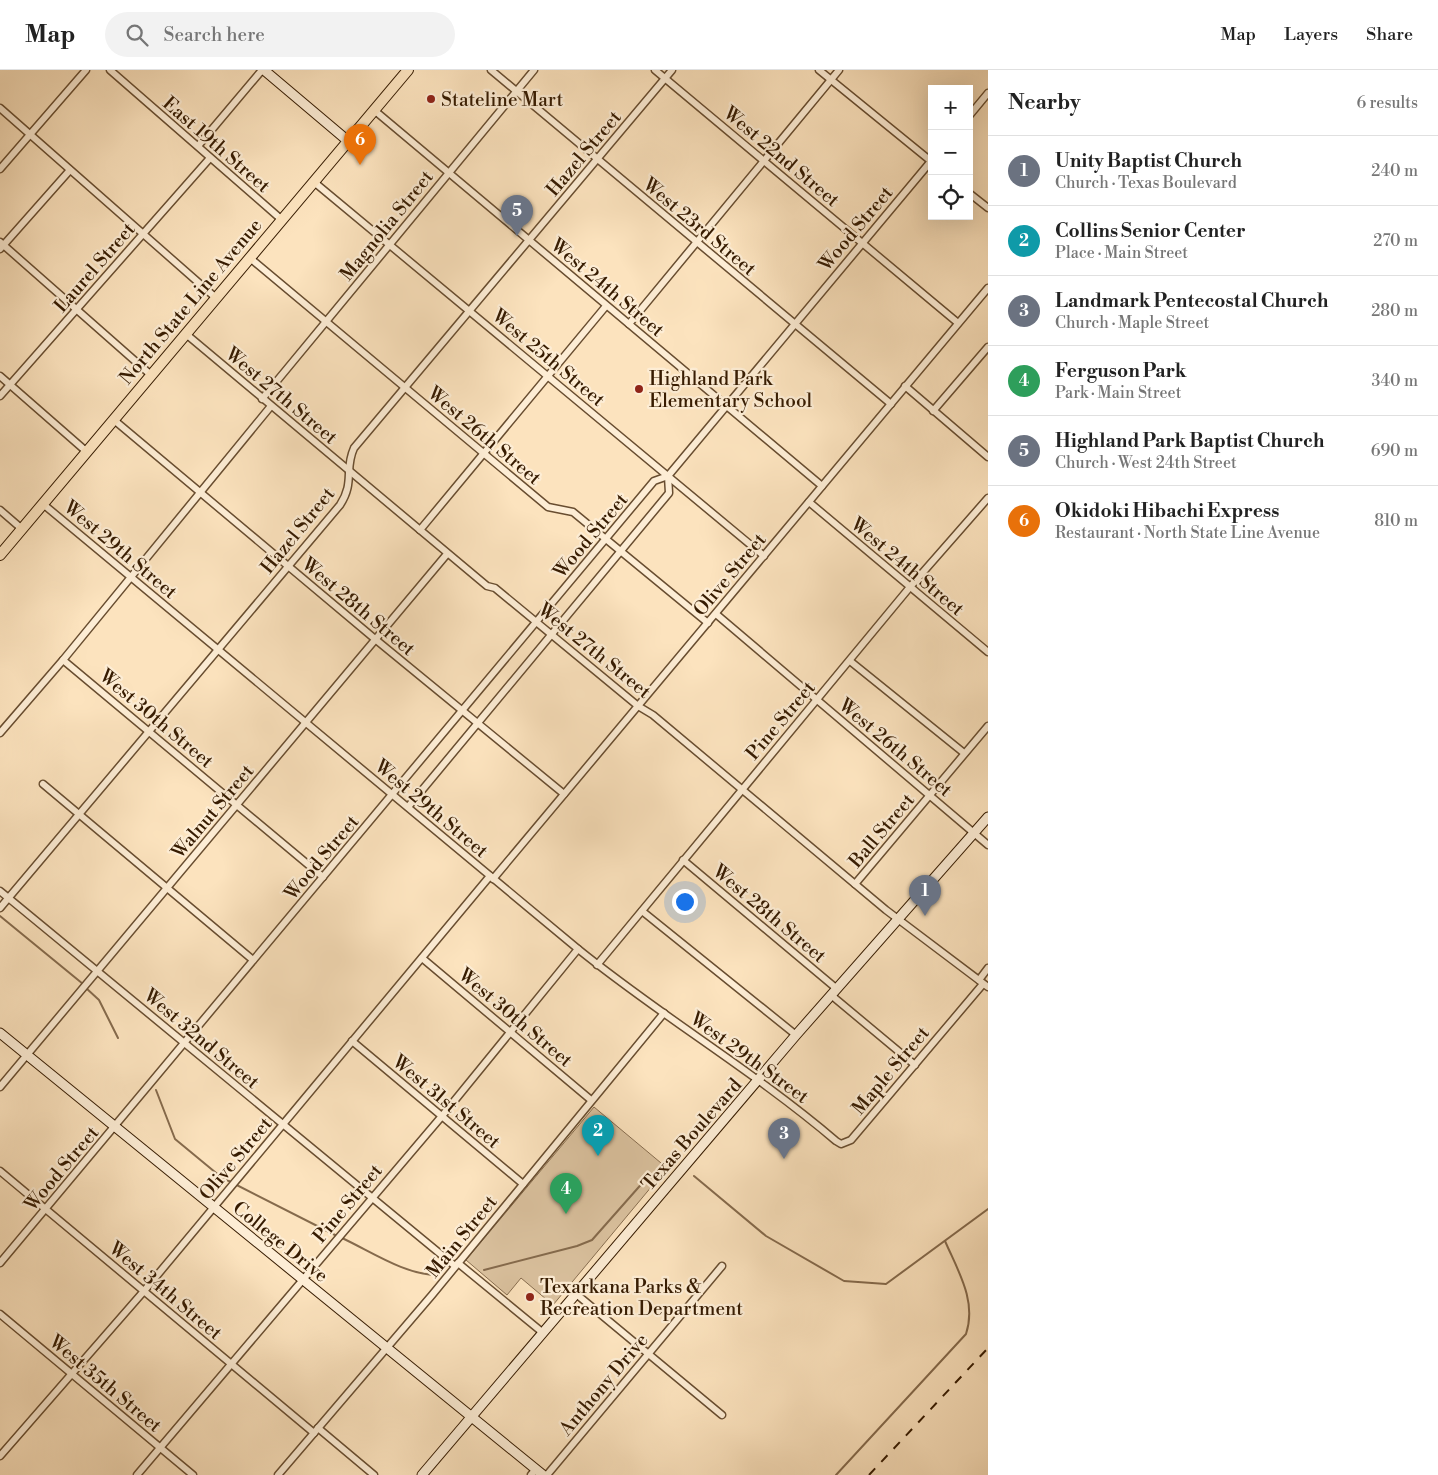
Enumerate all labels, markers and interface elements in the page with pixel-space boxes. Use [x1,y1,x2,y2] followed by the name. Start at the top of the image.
[105,12,455,57] search box
[25,20,75,50] text: Map
[123,21,151,49] icon: search
[163,23,265,47] text: Search here
[1221,23,1256,46] text: Map
[1284,23,1338,46] text: Layers
[1366,23,1413,46] text: Share
[928,85,973,220] map controls
[928,85,973,130] button: +
[441,88,564,112] place label: Stateline Mart
[1008,90,1081,116] text: Nearby
[158,92,275,198] street label: East 19th Street
[425,93,437,105] marker: Stateline Mart
[1357,93,1418,113] text: 6 results
[718,101,844,212] street label: West 22nd Street
[541,106,627,201] street label: Hazel Street
[344,124,376,165] pin: 6
[928,130,973,175] button: −
[1055,149,1242,173] text: Unity Baptist Church
[1020,161,1028,181] text: 1
[1371,161,1418,181] text: 240 m
[335,165,439,286] street label: Magnolia Street
[637,172,761,281] street label: West 23rd Street
[1055,173,1237,193] text: Church · Texas Boulevard
[928,175,973,220] button: locate
[813,181,898,277] street label: Wood Street
[501,195,533,236] pin: 5
[114,214,267,390] street label: North State Line Avenue
[49,217,141,318] street label: Laurel Street
[1055,219,1246,243] text: Collins Senior Center
[1019,231,1029,251] text: 2
[1373,231,1418,251] text: 270 m
[545,233,669,342] street label: West 24th Street
[1055,243,1188,263] text: Place · Main Street
[1055,289,1329,313] text: Landmark Pentecostal Church
[1019,301,1029,321] text: 3
[1371,301,1418,321] text: 280 m
[486,303,610,412] street label: West 25th Street
[1055,313,1209,333] text: Church · Maple Street
[220,341,342,450] street label: West 27th Street
[1055,359,1187,383] text: Ferguson Park
[649,367,813,413] place label: Highland Park Elementary School
[1019,371,1029,391] text: 4
[1371,371,1418,391] text: 340 m
[422,381,546,490] street label: West 26th Street
[633,383,645,395] marker: Highland Park Elementary School
[1055,383,1181,403] text: Park · Main Street
[1055,429,1325,453] text: Highland Park Baptist Church
[1019,441,1029,461] text: 5
[1371,441,1418,461] text: 690 m
[1055,453,1237,473] text: Church · West 24th Street
[256,482,340,579] street label: Hazel Street
[548,488,633,584] street label: Wood Street
[58,495,182,604] street label: West 29th Street
[1055,499,1279,523] text: Okidoki Hibachi Express
[1019,511,1029,531] text: 6
[1374,511,1418,531] text: 810 m
[845,512,969,621] street label: West 24th Street
[1055,523,1320,543] text: Restaurant · North State Line Avenue
[688,528,772,621] street label: Olive Street
[296,552,420,661] street label: West 28th Street
[532,597,656,704] street label: West 27th Street
[94,663,219,774] street label: West 30th Street
[741,676,821,765] street label: Pine Street
[833,693,957,802] street label: West 26th Street
[369,754,493,863] street label: West 29th Street
[166,759,259,864] street label: Walnut Street
[843,788,920,873] street label: Ball Street
[279,810,364,906] street label: Wood Street
[707,859,831,968] street label: West 28th Street
[909,875,941,916] pin: 1
[672,889,698,915] your location
[453,962,578,1073] street label: West 30th Street
[138,983,264,1094] street label: West 32nd Street
[685,1006,814,1109] street label: West 29th Street
[847,1021,935,1120] street label: Maple Street
[387,1049,505,1154] street label: West 31st Street
[636,1073,747,1196] street label: Texas Boulevard
[194,1112,278,1205] street label: Olive Street
[582,1115,614,1156] pin: 2
[768,1118,800,1159] pin: 3
[19,1121,104,1217] street label: Wood Street
[308,1159,388,1248] street label: Pine Street
[550,1173,582,1214] pin: 4
[421,1190,503,1283] street label: Main Street
[228,1196,333,1288] street label: College Drive
[103,1236,227,1345] street label: West 34th Street
[540,1275,743,1321] place label: Texarkana Parks & Recreation Department
[524,1291,536,1303] marker: Texarkana Parks & Recreation Department
[43,1329,167,1438] street label: West 35th Street
[553,1329,653,1441] street label: Anthony Drive

